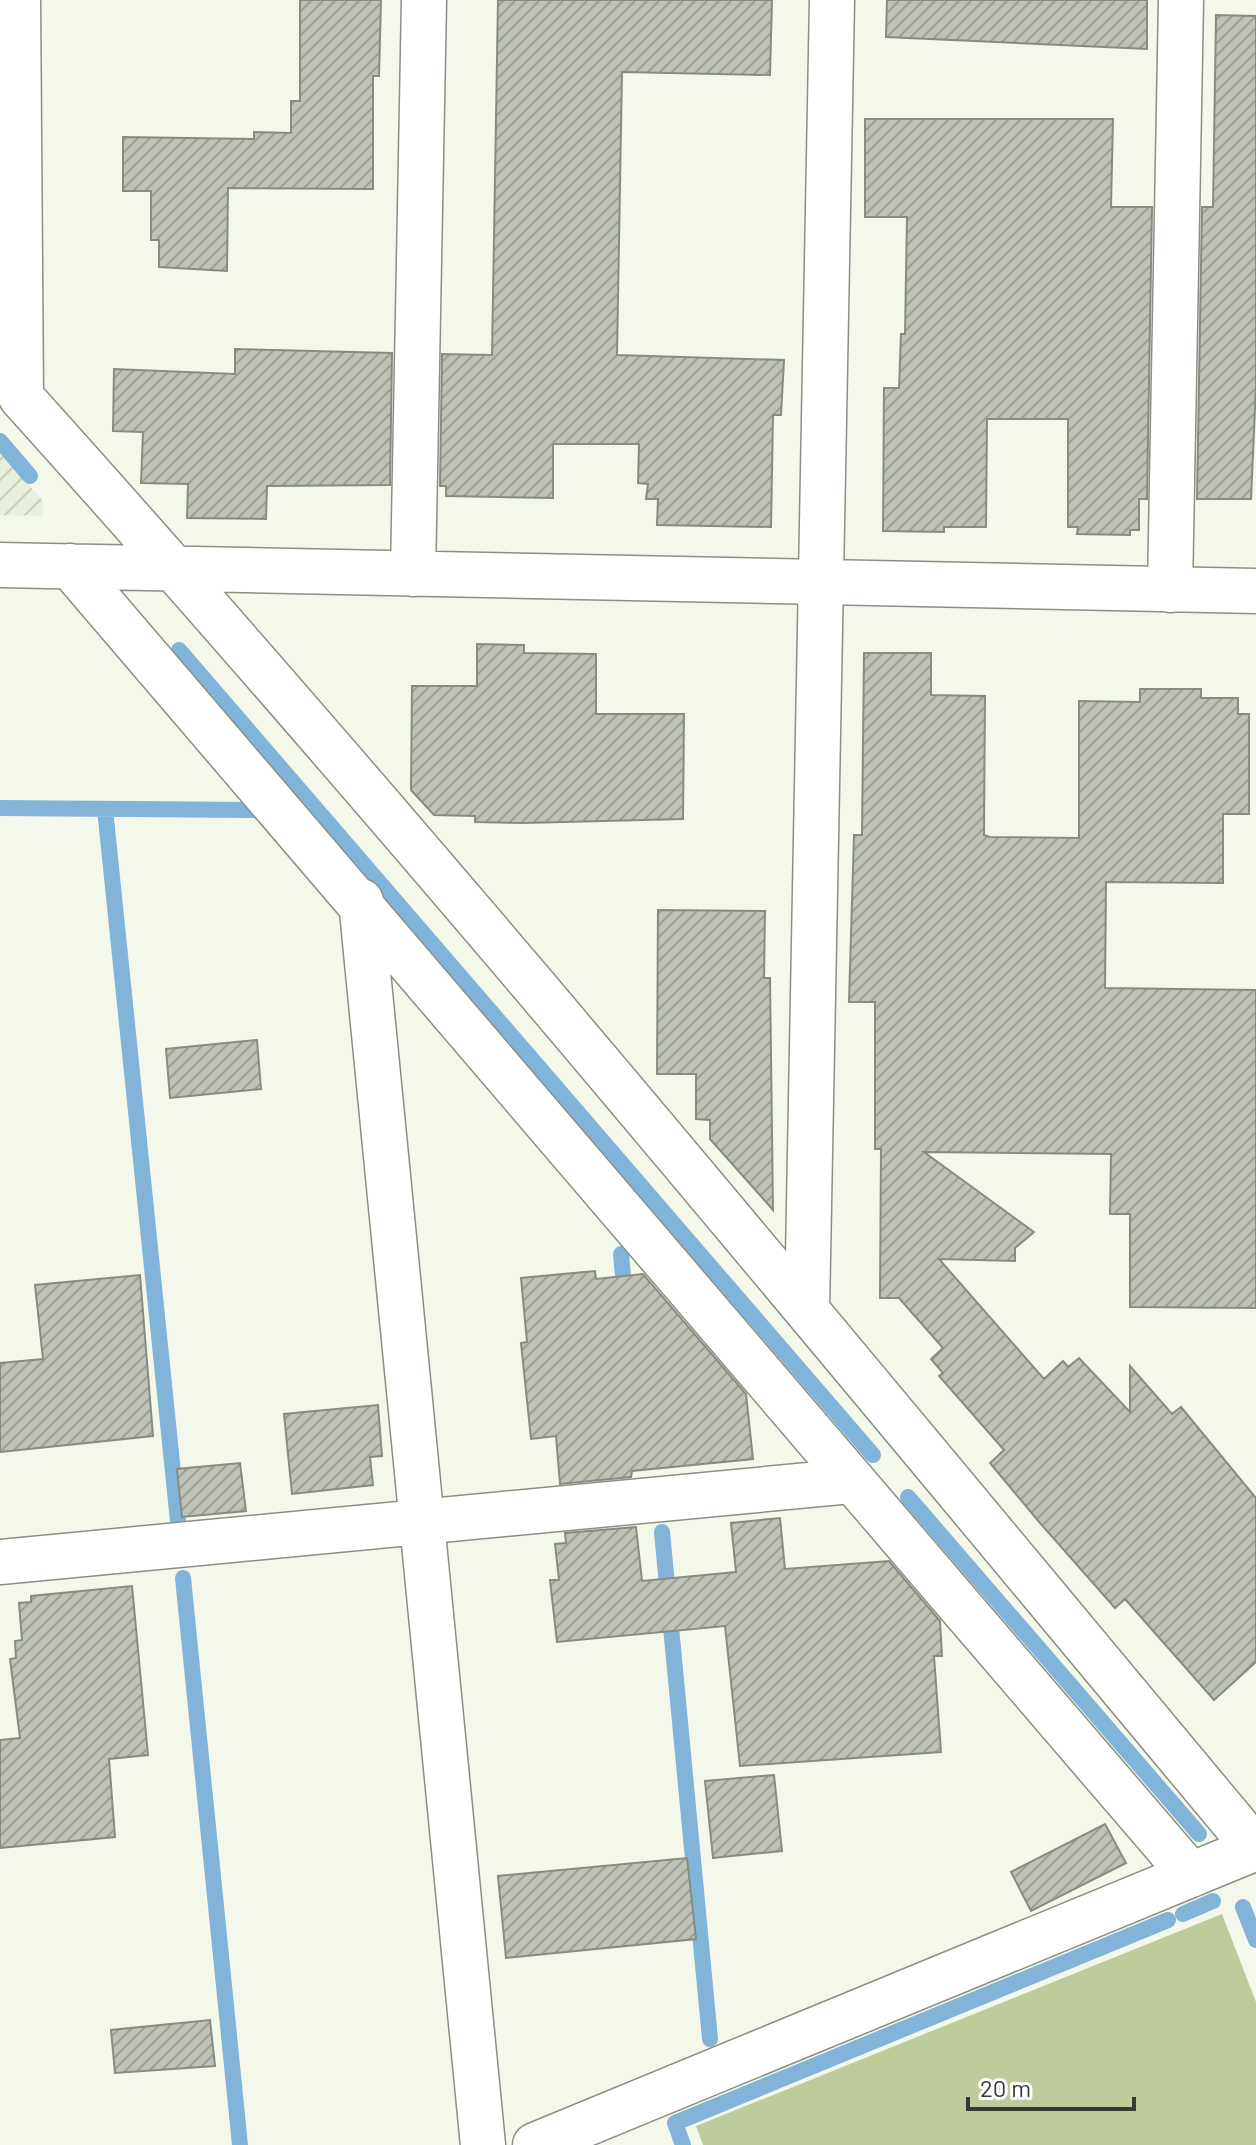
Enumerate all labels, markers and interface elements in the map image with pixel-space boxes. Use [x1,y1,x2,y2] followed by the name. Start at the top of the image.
[968,2061,1134,2111] scale bar
[980,2073,1031,2102] text: 20 m

